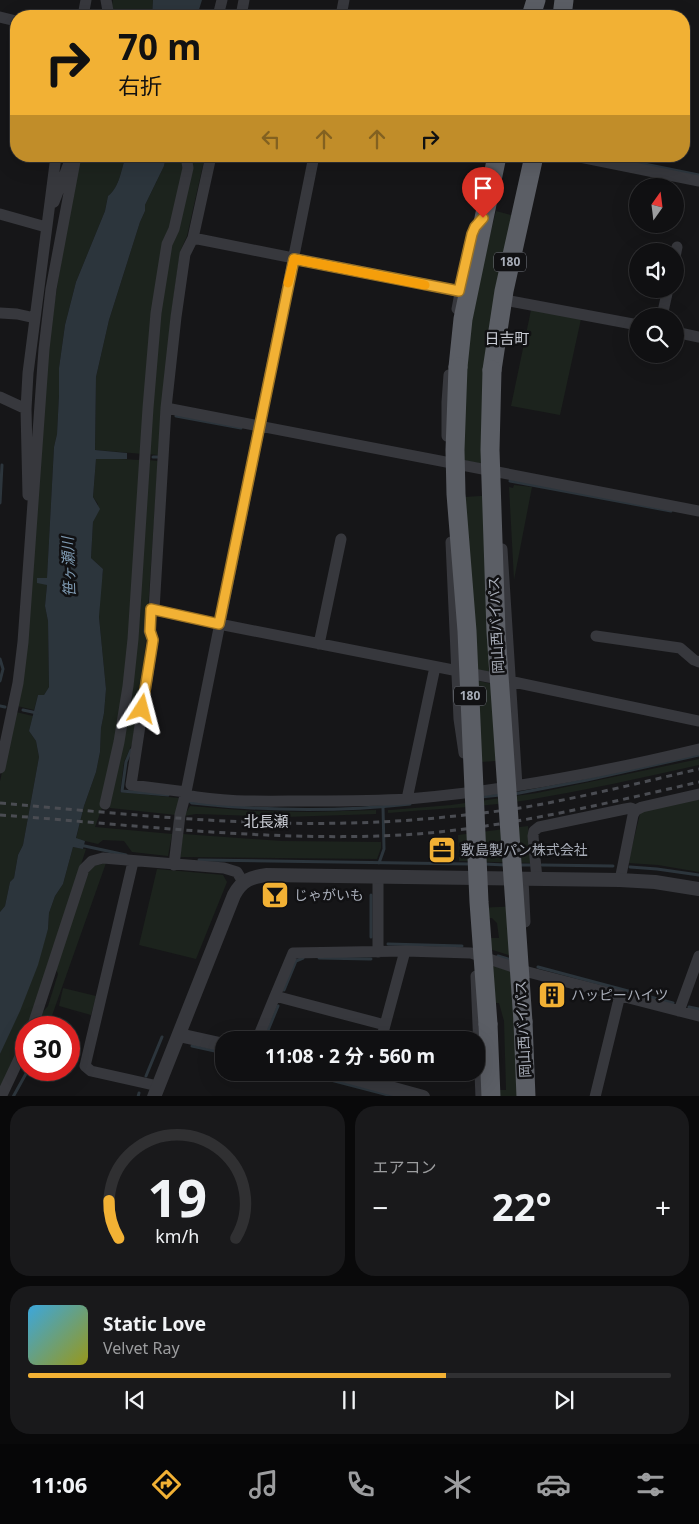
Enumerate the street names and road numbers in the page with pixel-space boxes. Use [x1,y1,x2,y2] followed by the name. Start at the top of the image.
[494,252,526,272] road number: 180
[483,576,508,674] street label: 岡山西バイパス
[454,686,486,706] road number: 180
[510,980,535,1078] street label: 岡山西バイパス

